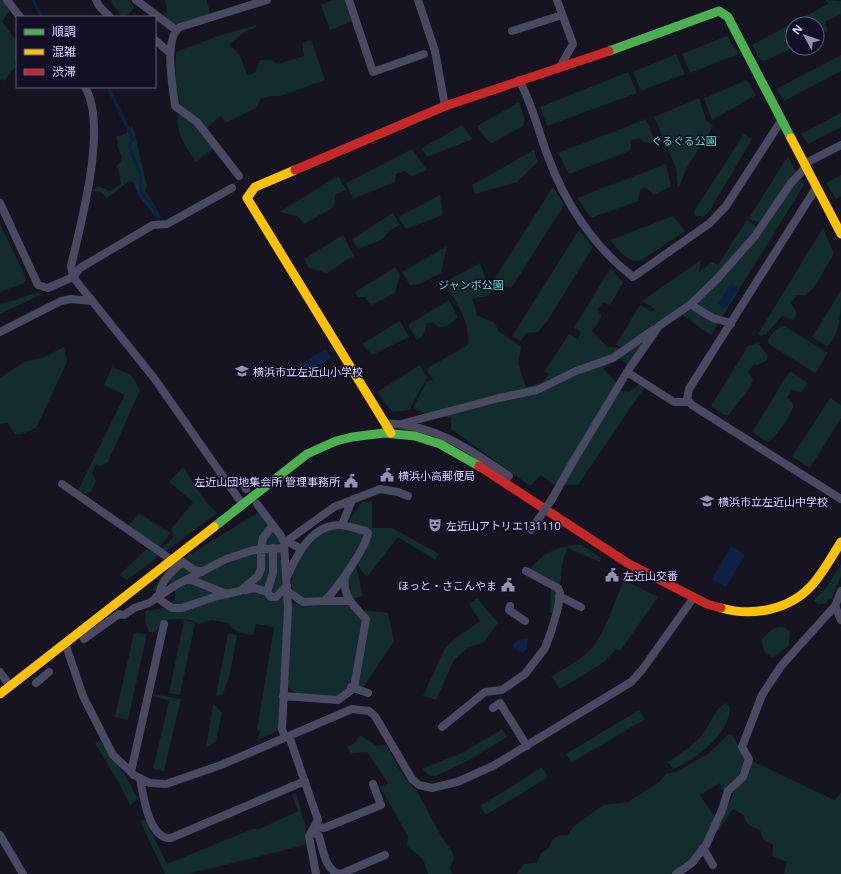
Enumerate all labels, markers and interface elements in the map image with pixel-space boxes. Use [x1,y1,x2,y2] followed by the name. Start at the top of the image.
[16,16,156,88] legend
[785,16,825,56] north arrow
[788,21,806,38] text: N
[52,23,76,40] text: 順調
[52,43,76,60] text: 混雑
[52,63,76,80] text: 渋滞
[651,133,717,148] park label: ぐるぐる公園
[438,277,504,292] park label: ジャンボ公園
[234,363,250,379] school or university icon: 横浜市立左近山小学校
[253,364,363,379] place label: 横浜市立左近山小学校
[379,467,395,483] public building icon: 横浜小高郵便局
[398,468,475,483] place label: 横浜小高郵便局
[343,473,359,489] public building icon: 左近山団地集会所 管理事務所
[194,474,341,489] place label: 左近山団地集会所 管理事務所
[699,493,715,509] school or university icon: 横浜市立左近山中学校
[718,494,828,509] place label: 横浜市立左近山中学校
[427,517,443,533] theatre icon: 左近山アトリエ131110
[446,518,561,533] place label: 左近山アトリエ131110
[604,567,620,583] public building icon: 左近山交番
[623,568,678,583] place label: 左近山交番
[500,577,516,593] public building icon: ほっと・さこんやま
[398,578,497,593] place label: ほっと・さこんやま

